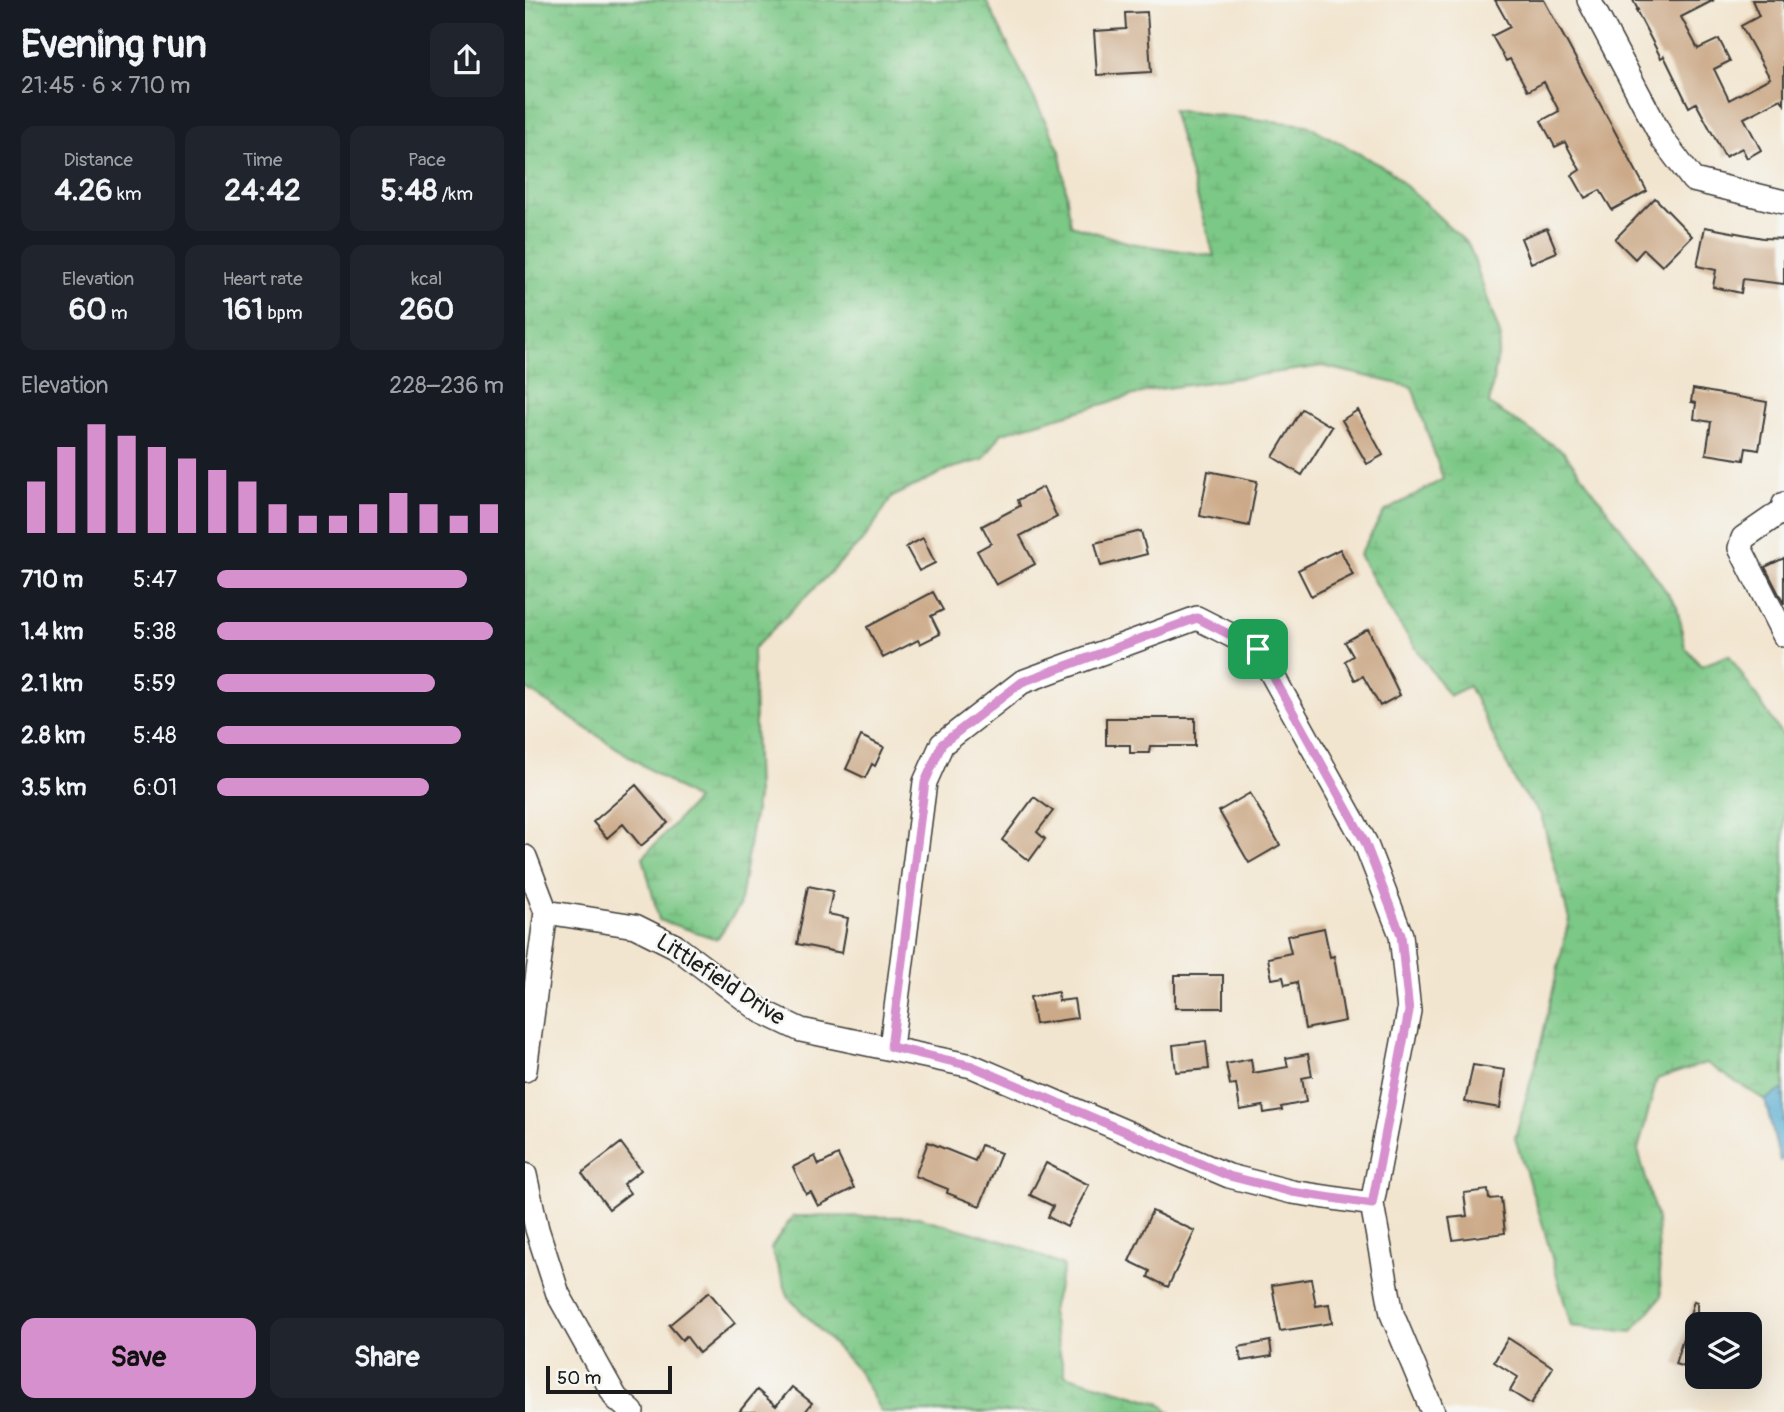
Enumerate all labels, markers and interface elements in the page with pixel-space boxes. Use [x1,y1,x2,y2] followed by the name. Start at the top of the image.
[21,21,207,69] text: Evening run
[430,23,504,97] button: share
[21,71,191,100] text: 21:45 · 6 × 710 m
[63,148,133,172] text: Distance
[243,148,282,172] text: Time
[408,148,446,172] text: Pace
[55,172,113,209] text: 4.26
[224,172,301,209] text: 24:42
[381,172,437,209] text: 5:48
[113,182,142,206] text: km
[437,182,473,206] text: /km
[62,267,134,291] text: Elevation
[222,267,303,291] text: Heart rate
[411,267,442,291] text: kcal
[69,291,107,328] text: 60
[222,291,263,328] text: 161
[399,291,454,328] text: 260
[107,301,128,325] text: m
[263,301,303,325] text: bpm
[21,371,109,400] text: Elevation
[389,371,504,400] text: 228–236 m
[21,565,83,594] text: 710 m
[133,565,177,594] text: 5:47
[21,617,83,646] text: 1.4 km
[133,617,176,646] text: 5:38
[1228,619,1288,679] pin
[1239,630,1277,668] icon: arrive
[21,669,83,698] text: 2.1 km
[133,669,176,698] text: 5:59
[21,721,86,750] text: 2.8 km
[133,721,177,750] text: 5:48
[21,773,86,802] text: 3.5 km
[133,773,177,802] text: 6:01
[651,927,791,1032] street label: Littlefield Drive
[1685,1312,1762,1389] map controls
[1685,1312,1762,1389] button: layers
[21,1318,256,1398] button: Save
[270,1318,504,1398] button: Share
[546,1363,672,1395] scale bar
[557,1366,601,1390] text: 50 m

